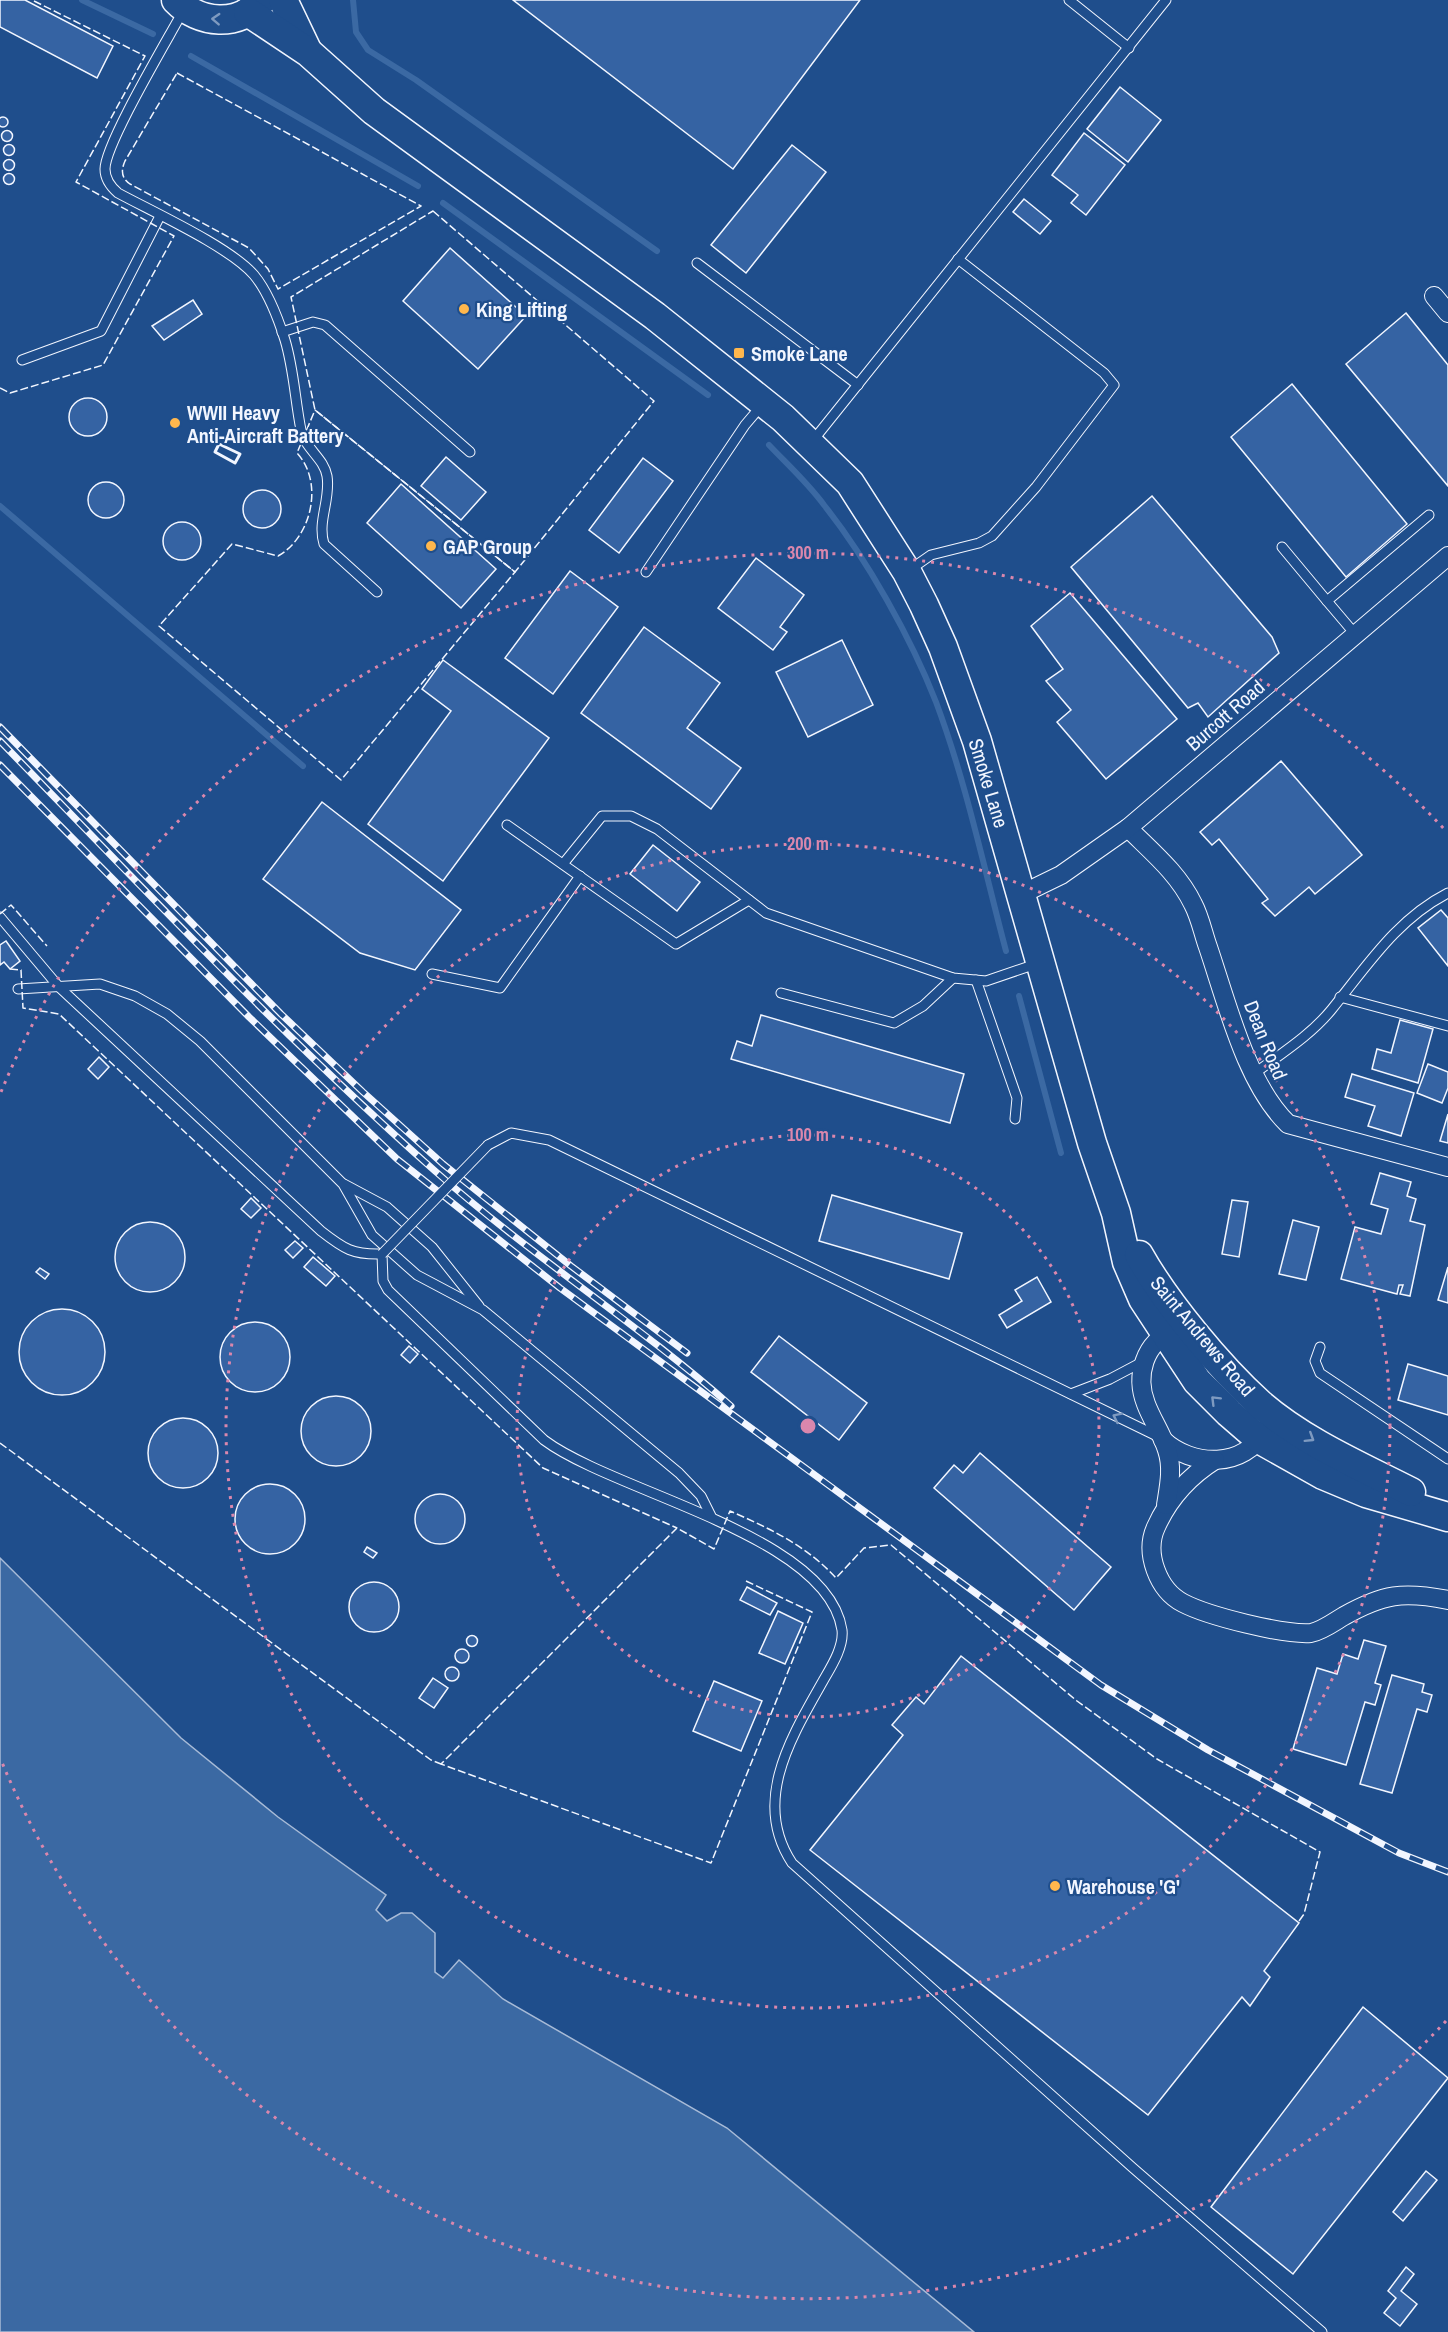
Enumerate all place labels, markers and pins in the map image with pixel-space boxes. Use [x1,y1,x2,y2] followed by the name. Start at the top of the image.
[476,296,567,323] place label: King Lifting
[457,302,471,316] marker: King Lifting
[751,340,848,367] place label: Smoke Lane
[732,346,746,360] marker: Smoke Lane
[187,399,345,449] place label: WWII Heavy Anti-Aircraft Battery
[168,416,182,430] marker: WWII Heavy Anti-Aircraft Battery
[443,533,532,560] place label: GAP Group
[424,539,438,553] marker: GAP Group
[798,1416,818,1436] centre of rings
[1067,1873,1180,1900] place label: Warehouse 'G'
[1048,1879,1062,1893] marker: Warehouse 'G'

